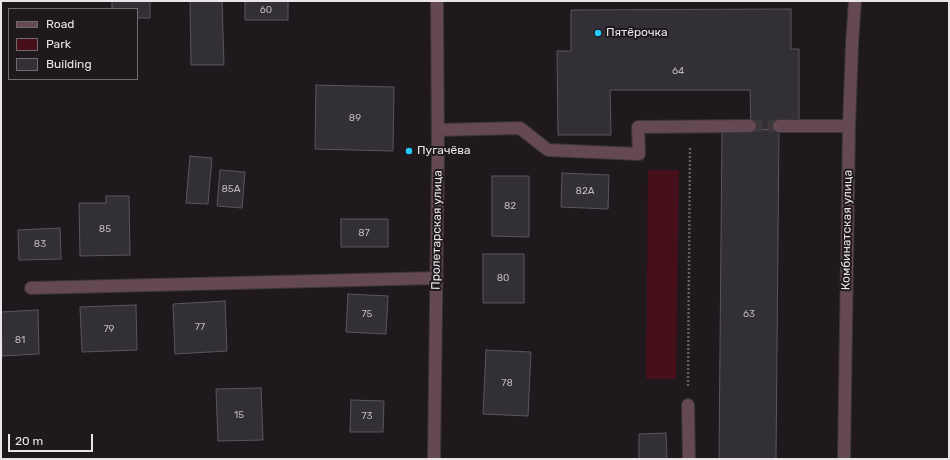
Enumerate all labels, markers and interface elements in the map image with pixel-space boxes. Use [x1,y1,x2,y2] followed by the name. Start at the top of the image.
[260,4,272,16] house number: 60
[8,8,138,80] legend
[46,17,74,31] text: Road
[606,26,668,40] place label: Пятёрочка
[593,28,603,38] marker: Пятёрочка
[46,37,71,51] text: Park
[46,57,92,71] text: Building
[672,65,684,77] house number: 64
[349,112,361,124] house number: 89
[417,144,471,158] place label: Пугачёва
[404,146,414,156] marker: Пугачёва
[429,170,445,290] street label: Пролетарская улица
[839,170,855,290] street label: Комбинатская улица
[222,183,240,195] house number: 85А
[576,185,594,197] house number: 82А
[504,200,516,212] house number: 82
[99,223,111,235] house number: 85
[358,227,370,239] house number: 87
[34,238,46,250] house number: 83
[497,272,509,284] house number: 80
[361,308,373,320] house number: 75
[743,308,755,320] house number: 63
[195,321,205,333] house number: 77
[103,323,115,335] house number: 79
[15,334,25,346] house number: 81
[501,377,513,389] house number: 78
[234,409,244,421] house number: 15
[361,410,373,422] house number: 73
[10,426,95,452] scale bar
[15,434,43,448] text: 20 m

